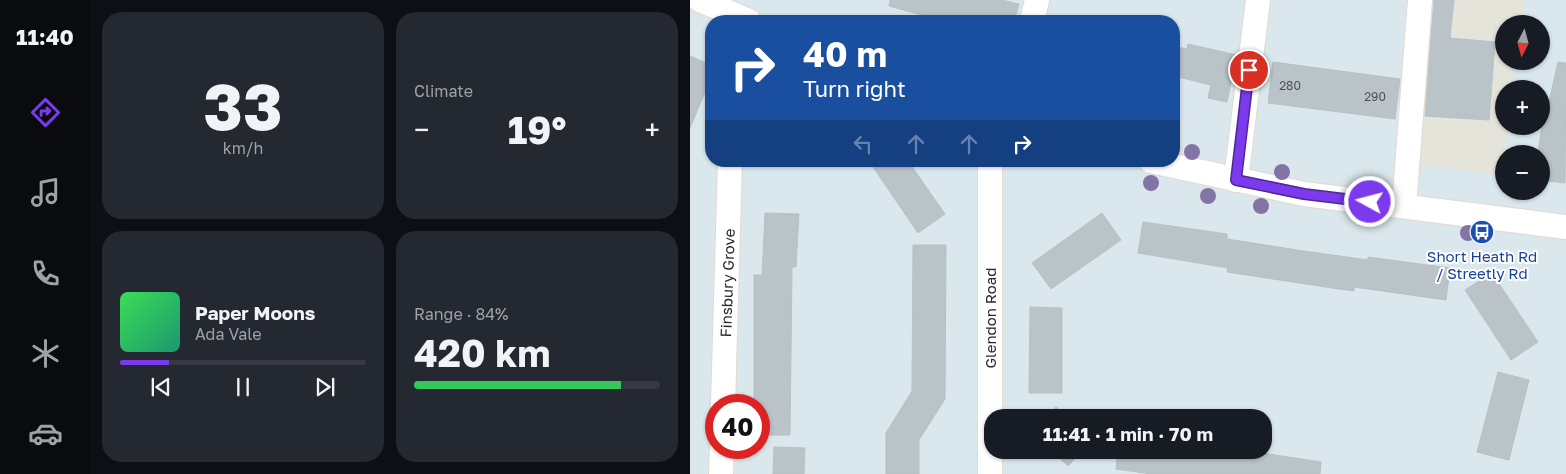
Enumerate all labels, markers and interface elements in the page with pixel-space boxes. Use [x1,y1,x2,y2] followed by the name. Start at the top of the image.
[1495,15,1550,70] north arrow
[1495,15,1550,200] map controls
[16,23,74,50] text: 11:40
[803,33,887,75] text: 40 m
[720,35,785,100] icon: right
[1228,49,1270,91] pin
[1235,56,1263,84] icon: arrive
[203,66,283,144] text: 33
[803,75,906,102] text: Turn right
[1279,78,1301,93] house number: 280
[1495,80,1550,135] button: +
[414,81,473,101] text: Climate
[1364,89,1386,104] house number: 290
[28,95,63,130] icon: directions
[508,107,566,152] text: 19°
[414,113,429,146] text: −
[645,113,660,146] text: +
[849,130,877,158] icon: left
[902,130,930,158] icon: ahead
[955,130,983,158] icon: ahead
[1008,130,1036,158] icon: right
[223,138,263,158] text: km/h
[1495,145,1550,200] button: −
[28,175,63,210] icon: music
[1343,175,1395,227] position arrow
[1469,219,1495,245] bus stop icon: Short Heath Rd / Streetly Rd
[716,228,738,338] street label: Finsbury Grove
[1427,247,1537,282] place label: Short Heath Rd / Streetly Rd
[28,256,63,291] icon: phone
[981,267,999,369] street label: Glendon Road
[195,301,315,324] text: Paper Moons
[414,304,508,324] text: Range · 84%
[195,324,261,344] text: Ada Vale
[414,330,550,375] text: 420 km
[28,336,63,371] icon: climate
[147,373,175,401] icon: previous
[229,373,257,401] icon: pause
[311,373,339,401] icon: next
[705,394,770,459] speed limit sign: 40
[28,416,63,451] icon: car
[1043,422,1213,445] text: 11:41 · 1 min · 70 m

